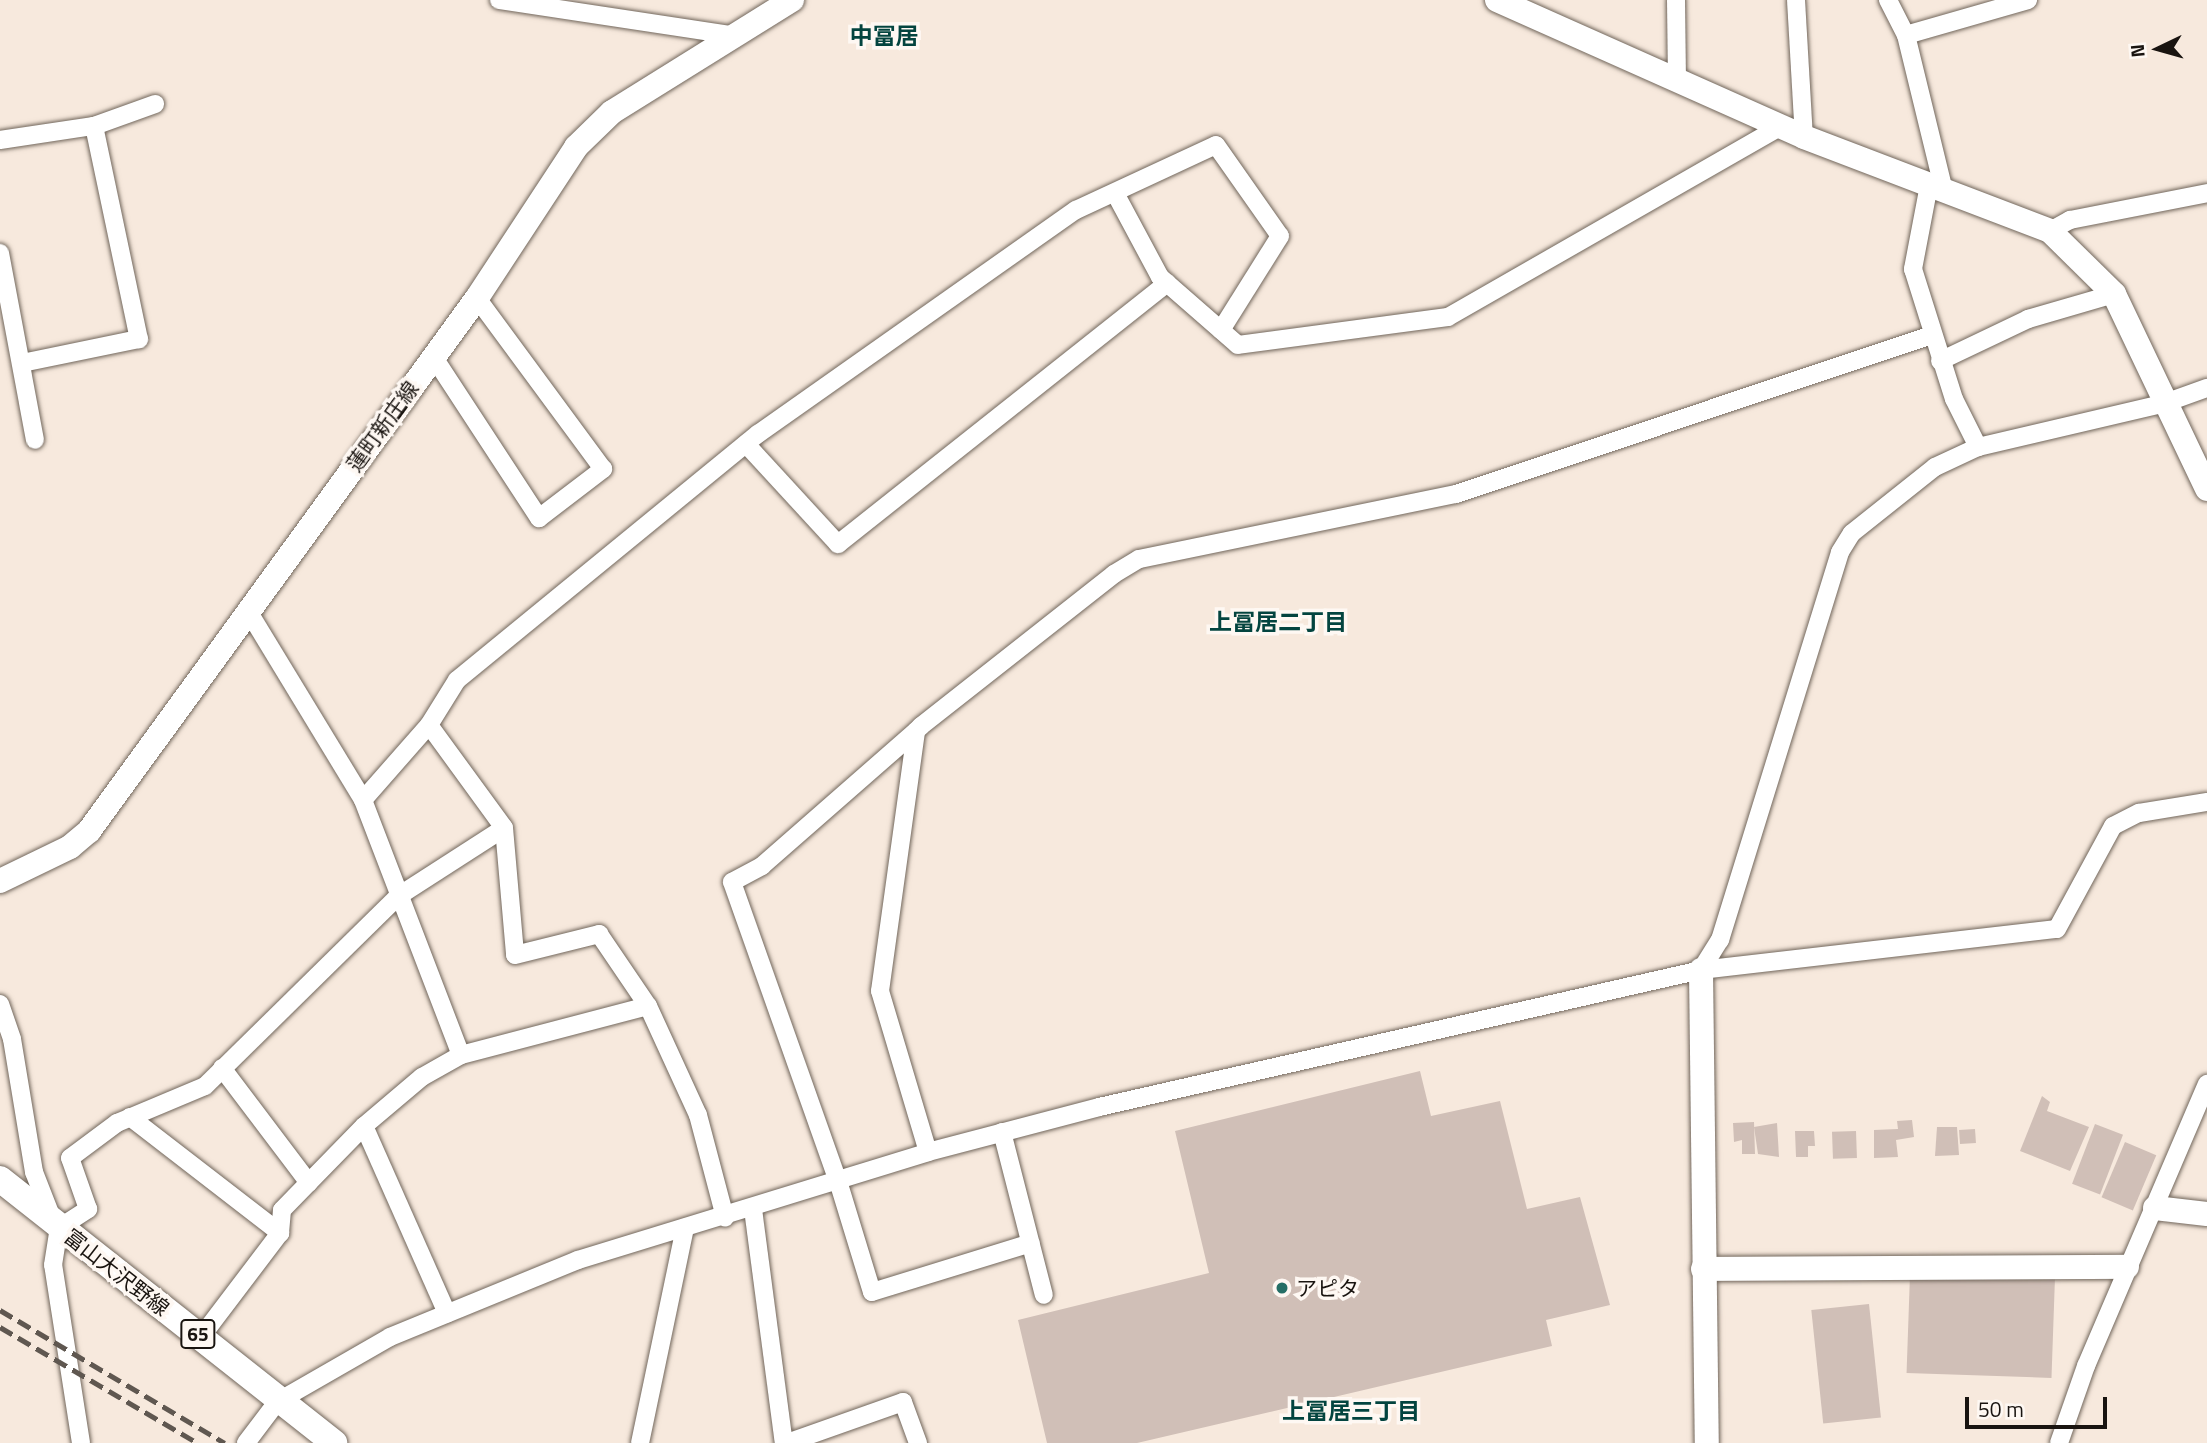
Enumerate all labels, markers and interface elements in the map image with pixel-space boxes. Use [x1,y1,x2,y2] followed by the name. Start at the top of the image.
[2123,14,2193,84] north arrow
[850,22,918,50] district label: 中冨居
[2122,43,2152,59] text: N
[341,376,423,476] street label: 蓮町新庄線
[1209,608,1347,636] district label: 上冨居二丁目
[60,1223,174,1321] street label: 富山大沢野線
[1296,1275,1359,1301] place label: アピタ
[1274,1280,1290,1296] marker: アピタ
[179,1318,217,1350] road number: 65
[1969,1384,2111,1428] scale bar
[1978,1393,2024,1425] text: 50 m
[1282,1397,1420,1425] district label: 上冨居三丁目

